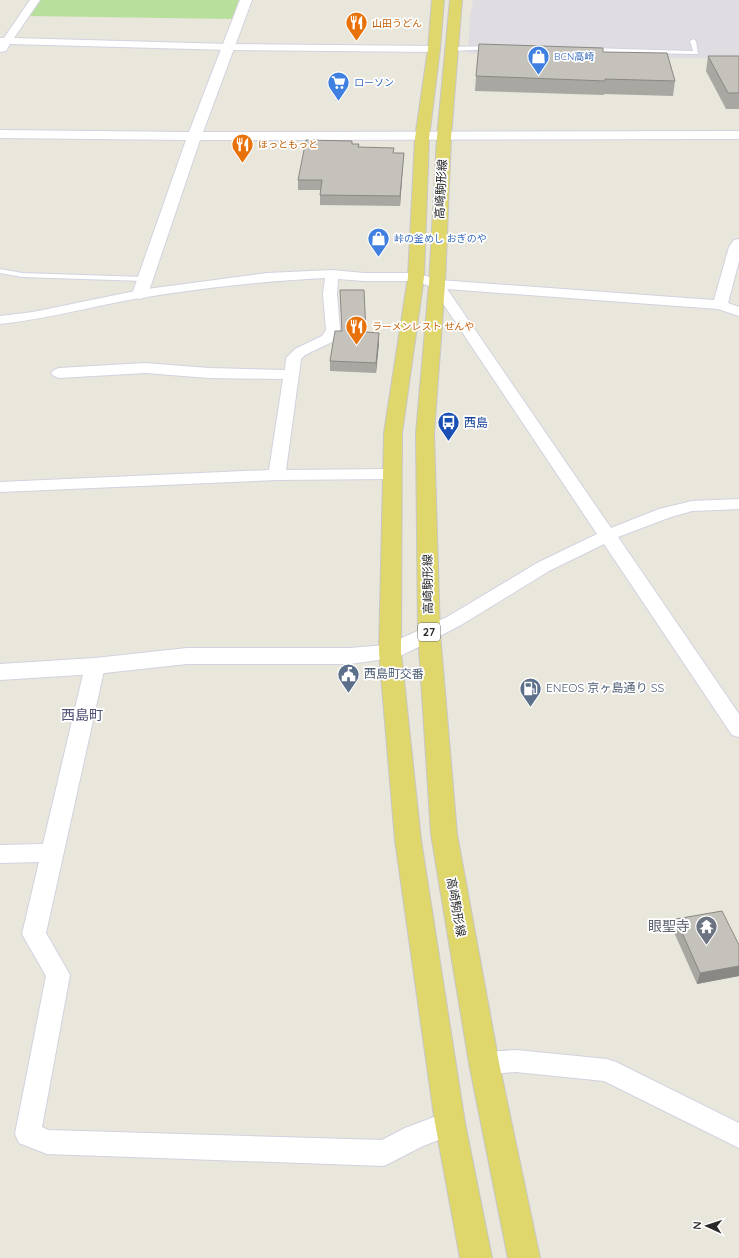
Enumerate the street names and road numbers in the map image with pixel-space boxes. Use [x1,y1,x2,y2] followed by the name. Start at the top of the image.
[431,159,450,219] street label: 高崎駒形線
[419,554,436,614] street label: 高崎駒形線
[418,623,440,641] road number: 27
[444,876,469,938] street label: 高崎駒形線

